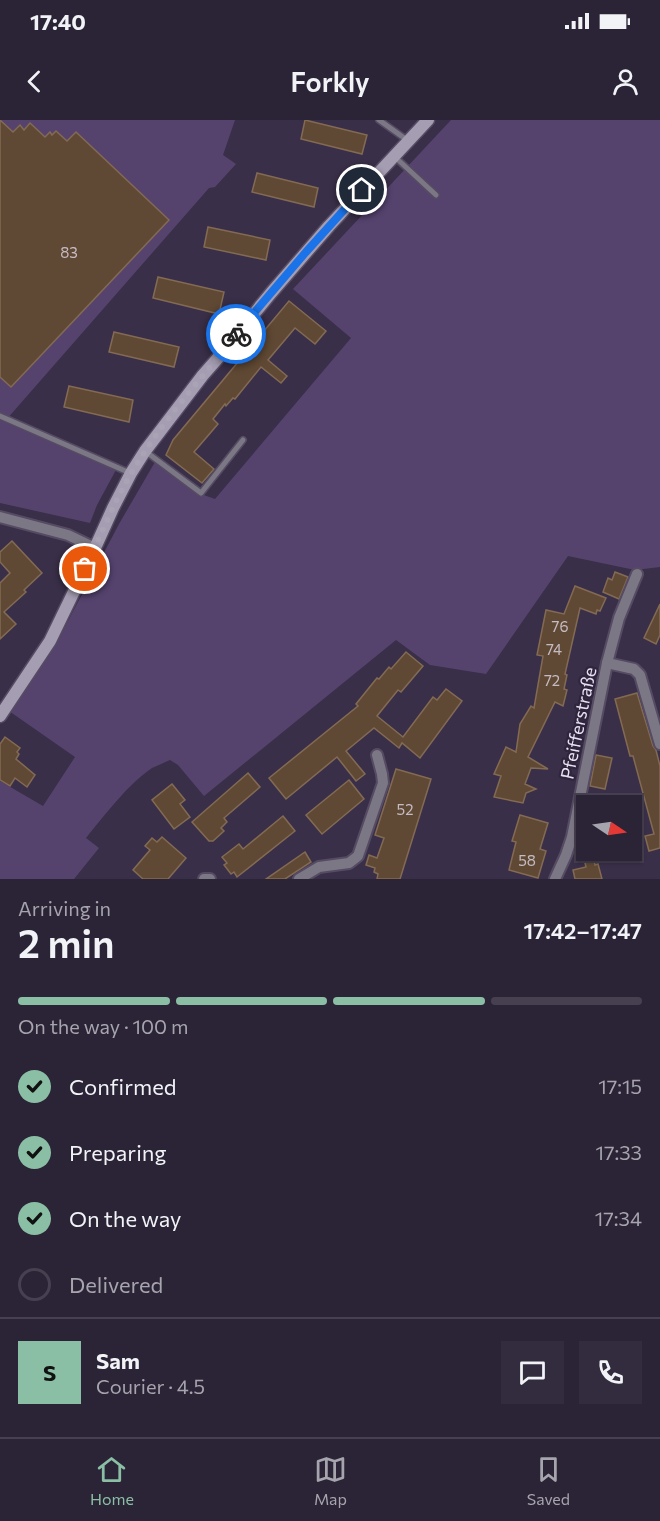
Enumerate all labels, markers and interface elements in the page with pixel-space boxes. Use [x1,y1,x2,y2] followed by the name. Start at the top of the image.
[30,8,86,35] text: 17:40
[18,65,51,98] icon: back
[290,65,370,98] text: Forkly
[609,65,642,98] icon: person
[336,164,387,215] pin
[345,173,378,206] icon: home
[60,243,78,261] house number: 83
[206,304,266,364] courier
[220,318,253,351] icon: bike
[59,543,110,594] pin
[68,552,101,585] icon: bag
[552,617,568,635] house number: 76
[546,640,562,658] house number: 74
[555,665,601,781] street label: Pfeifferstraße
[544,671,560,689] house number: 72
[576,795,642,861] north arrow
[576,795,642,861] map controls
[397,800,413,818] house number: 52
[518,851,536,869] house number: 58
[18,896,111,920] text: Arriving in
[524,917,642,944] text: 17:42–17:47
[18,918,115,966] text: 2 min
[18,1014,188,1038] text: On the way · 100 m
[18,1070,51,1103] icon: check
[69,1073,176,1100] text: Confirmed
[598,1074,642,1098] text: 17:15
[18,1136,51,1169] icon: check
[69,1139,166,1166] text: Preparing
[595,1140,642,1164] text: 17:33
[18,1202,51,1235] icon: check
[69,1205,181,1232] text: On the way
[595,1206,642,1230] text: 17:34
[69,1271,163,1298] text: Delivered
[501,1341,564,1404] button: chat
[579,1341,642,1404] button: phone
[96,1347,140,1374] text: Sam
[43,1359,56,1386] text: S
[96,1374,205,1398] text: Courier · 4.5
[90,1453,134,1508] tab: Home
[314,1453,347,1508] tab: Map
[527,1453,570,1508] tab: Saved

